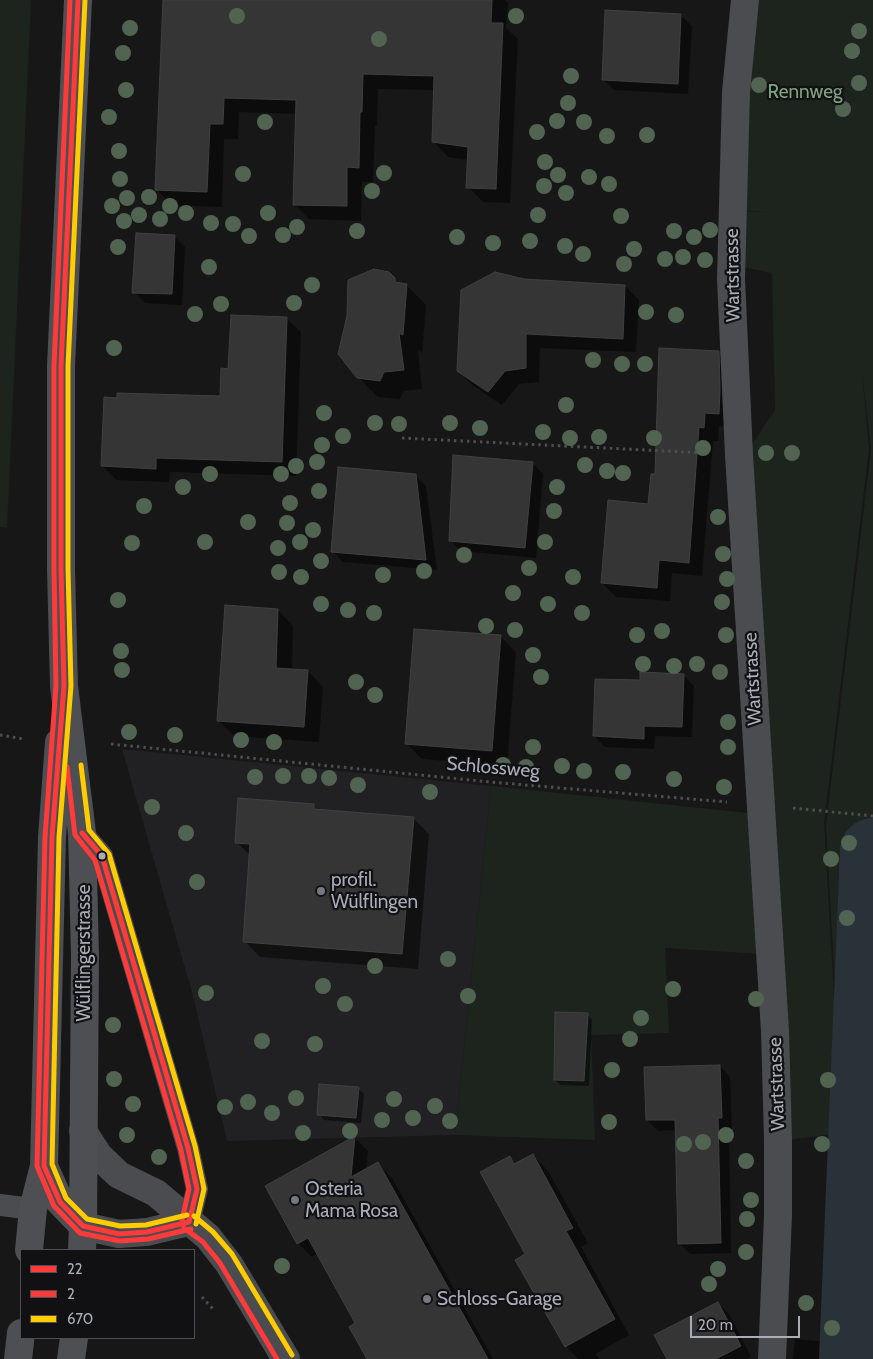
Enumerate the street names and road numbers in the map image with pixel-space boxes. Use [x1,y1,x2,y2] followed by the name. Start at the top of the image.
[721,228,745,322] street label: Wartstrasse
[739,632,767,726] street label: Wartstrasse
[445,753,541,783] street label: Schlossweg
[73,884,95,1022] street label: Wülflingerstrasse
[764,1037,790,1131] street label: Wartstrasse

